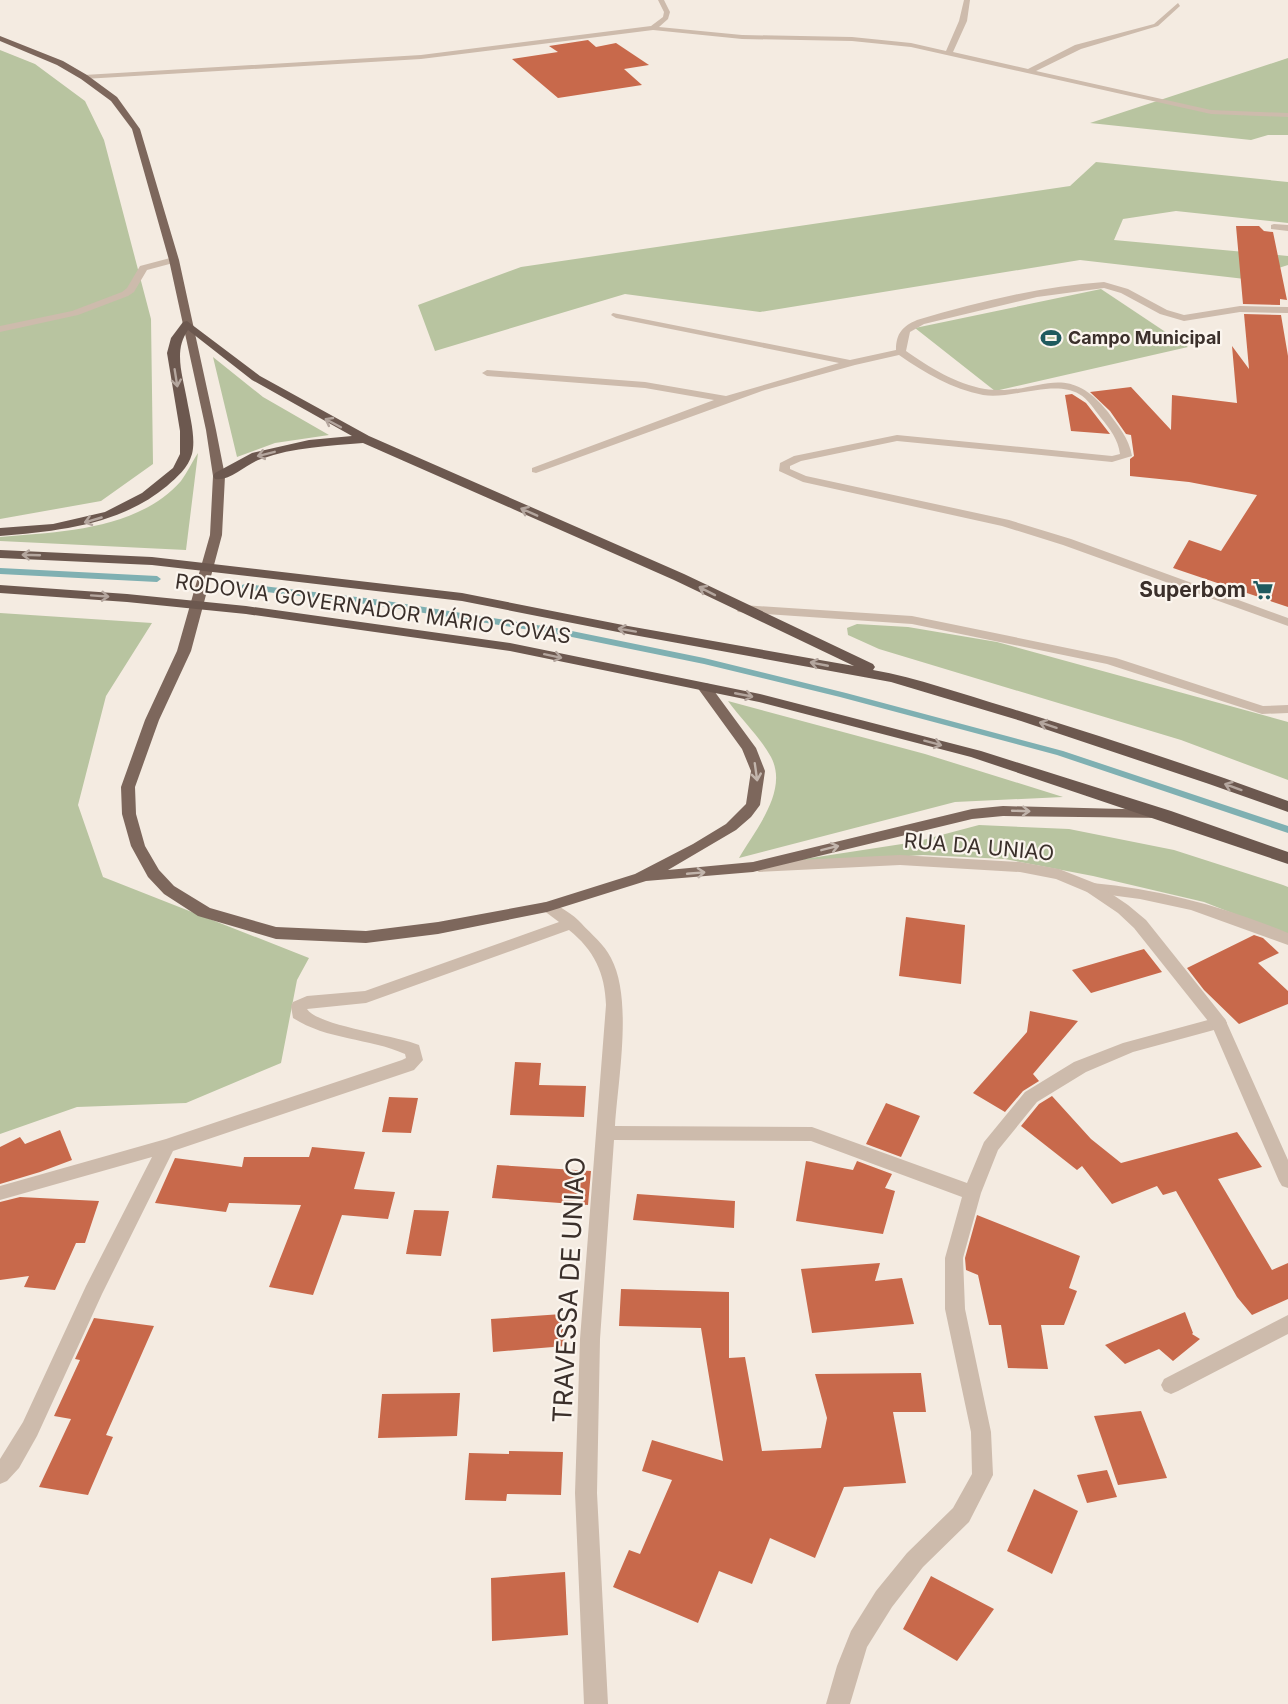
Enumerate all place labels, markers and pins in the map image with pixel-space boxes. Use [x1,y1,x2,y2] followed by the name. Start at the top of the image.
[1039,326,1063,350] sports icon: Campo Municipal
[1068,327,1221,348] place label: Campo Municipal
[1139,577,1246,602] place label: Superbom
[1251,578,1275,602] supermarket icon: Superbom

